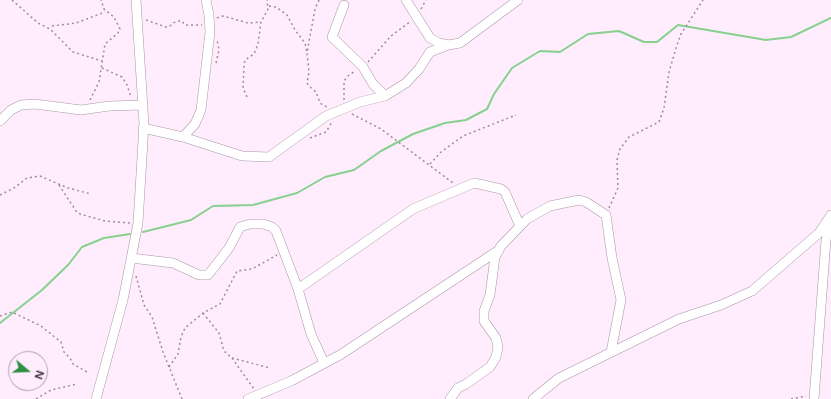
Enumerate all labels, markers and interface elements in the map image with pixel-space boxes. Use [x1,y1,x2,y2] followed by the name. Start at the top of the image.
[8,351,48,391] north arrow
[31,369,46,381] text: N

